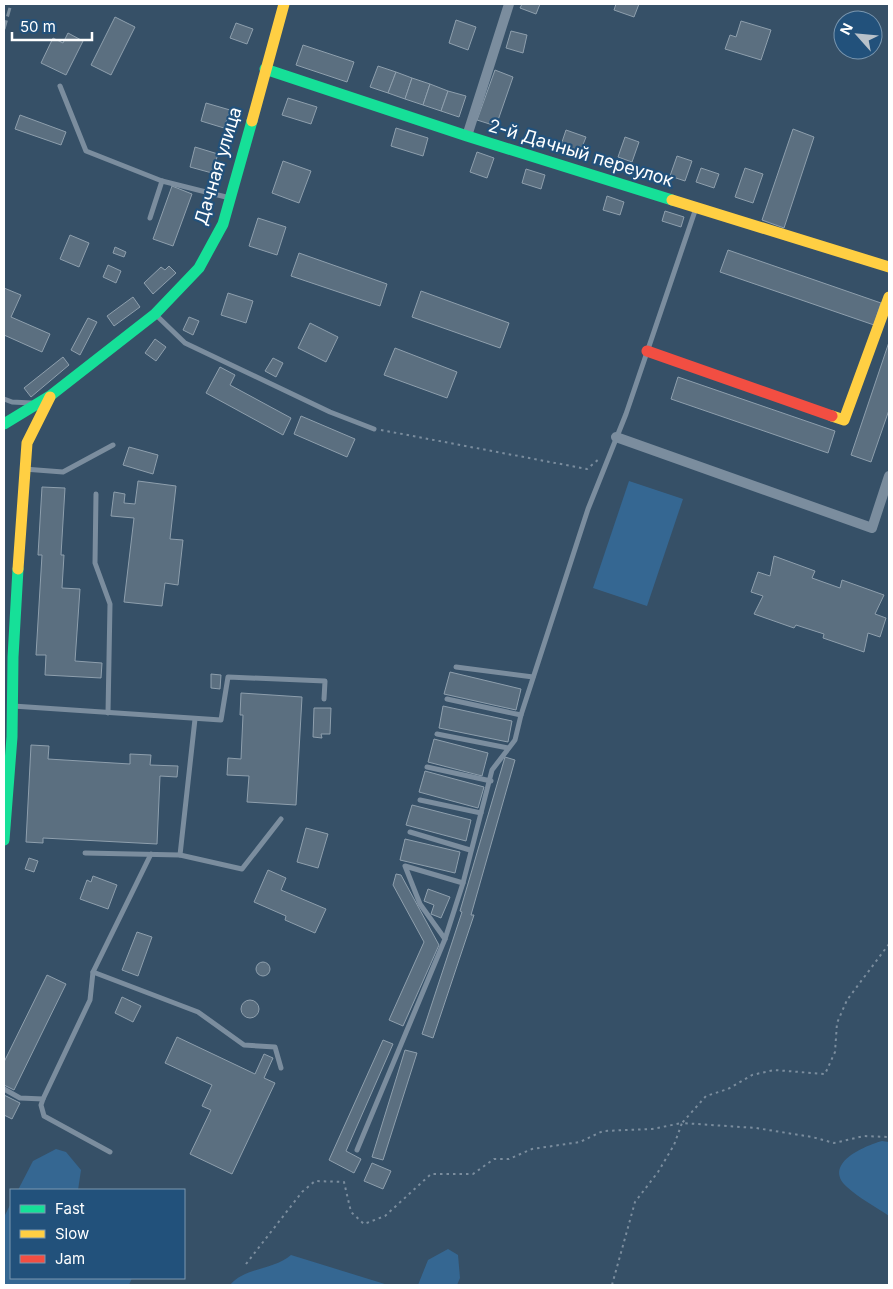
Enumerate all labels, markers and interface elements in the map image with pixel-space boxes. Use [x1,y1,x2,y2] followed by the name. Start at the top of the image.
[12,10,92,42] scale bar
[833,10,883,60] north arrow
[20,17,56,36] text: 50 m
[836,20,856,37] text: N
[190,104,245,227] street label: Дачная улица
[486,114,676,191] street label: 2-й Дачный переулок
[10,1189,185,1279] legend
[55,1199,85,1218] text: Fast
[55,1224,89,1243] text: Slow
[55,1249,85,1268] text: Jam

